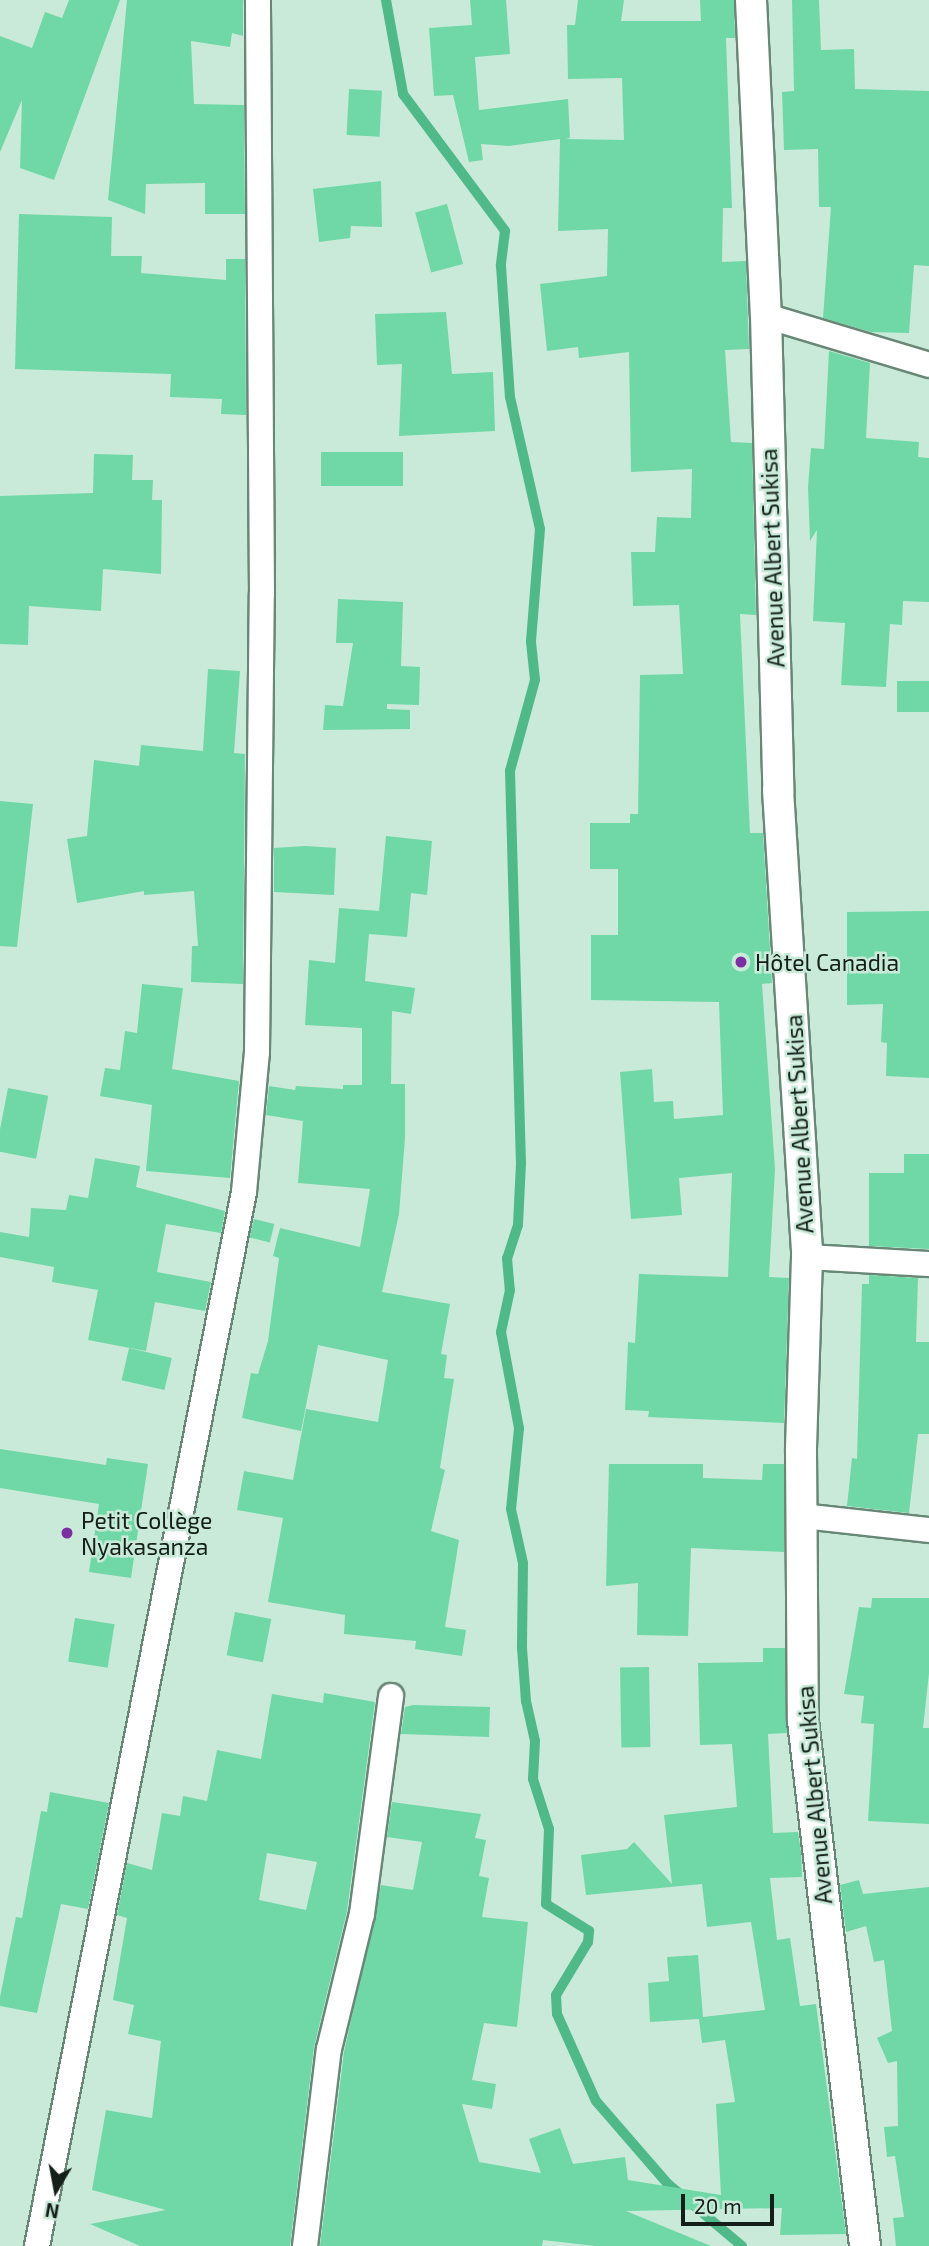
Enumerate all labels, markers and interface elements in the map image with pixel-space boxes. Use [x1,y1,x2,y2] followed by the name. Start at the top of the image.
[754,448,790,668] street label: Avenue Albert Sukisa
[755,948,900,976] place label: Hôtel Canadia
[733,954,749,970] marker: Hôtel Canadia
[779,1014,819,1234] street label: Avenue Albert Sukisa
[81,1506,212,1560] place label: Petit Collège Nyakasanza
[59,1525,75,1541] marker: Petit Collège Nyakasanza
[791,1684,837,1906] street label: Avenue Albert Sukisa
[21,2155,91,2225] north arrow
[684,2180,777,2224] scale bar
[694,2193,742,2218] text: 20 m
[44,2199,61,2224] text: N

